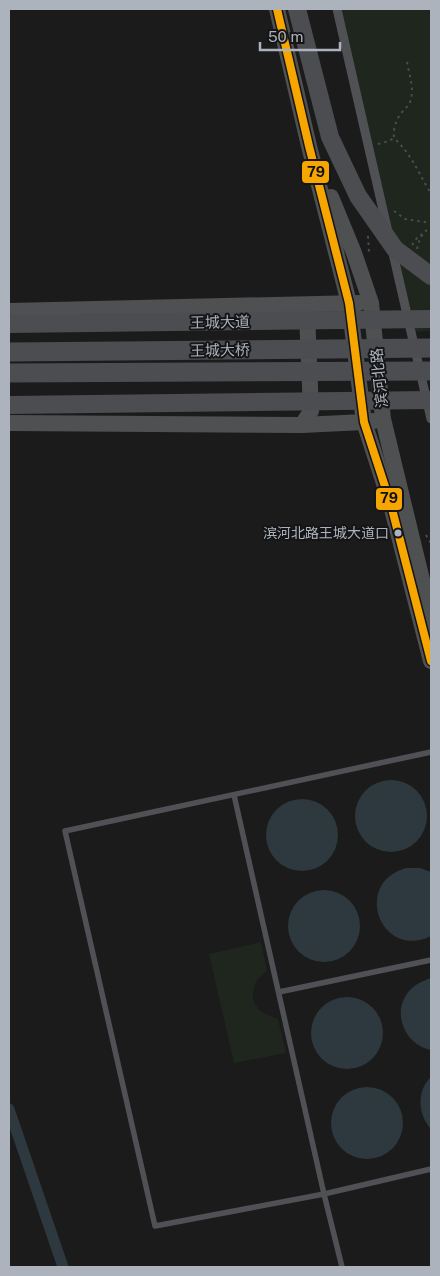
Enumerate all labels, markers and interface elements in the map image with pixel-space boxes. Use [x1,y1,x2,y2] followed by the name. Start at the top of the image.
[260,20,340,52] scale bar
[268,28,303,45] text: 50 m
[301,160,330,184] line badge: 79
[307,164,325,180] text: 79
[190,313,250,331] street label: 王城大道
[190,341,250,359] street label: 王城大桥
[367,347,391,409] street label: 滨河北路
[375,487,403,511] line badge: 79
[380,490,398,506] text: 79
[263,525,389,541] place label: 滨河北路王城大道口
[393,528,403,538] marker: 滨河北路王城大道口

